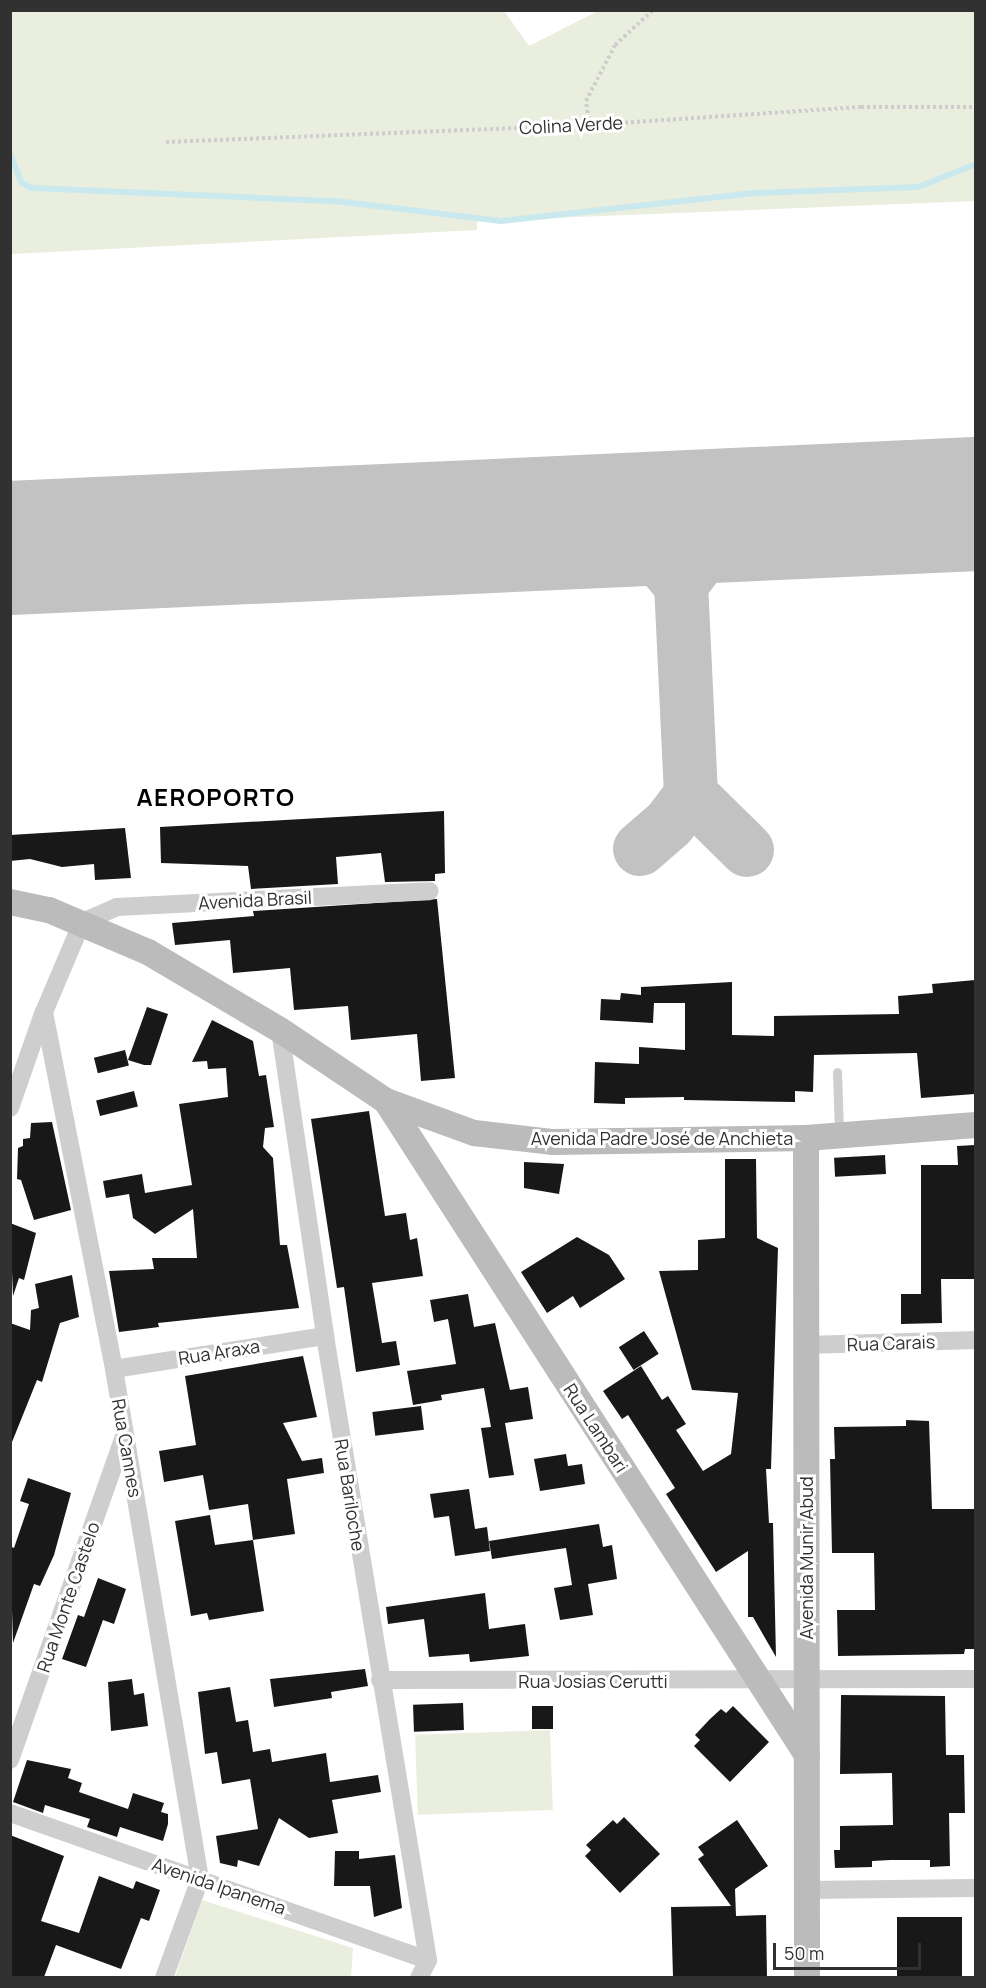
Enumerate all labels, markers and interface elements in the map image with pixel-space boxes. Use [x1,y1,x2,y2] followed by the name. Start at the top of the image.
[518,111,624,139] street label: Colina Verde
[136,783,296,811] district label: AEROPORTO
[198,886,312,914] street label: Avenida Brasil
[531,1127,793,1149] street label: Avenida Padre José de Anchieta
[847,1331,935,1355] street label: Rua Carais
[177,1335,261,1369] street label: Rua Araxa
[559,1380,633,1476] street label: Rua Lambari
[108,1397,146,1499] street label: Rua Cannes
[330,1437,370,1553] street label: Rua Bariloche
[795,1476,817,1640] street label: Avenida Munir Abud
[32,1519,104,1675] street label: Rua Monte Castelo
[518,1670,668,1692] street label: Rua Josias Cerutti
[149,1853,289,1919] street label: Avenida Ipanema
[776,1931,924,1969] scale bar
[784,1941,824,1965] text: 50 m

